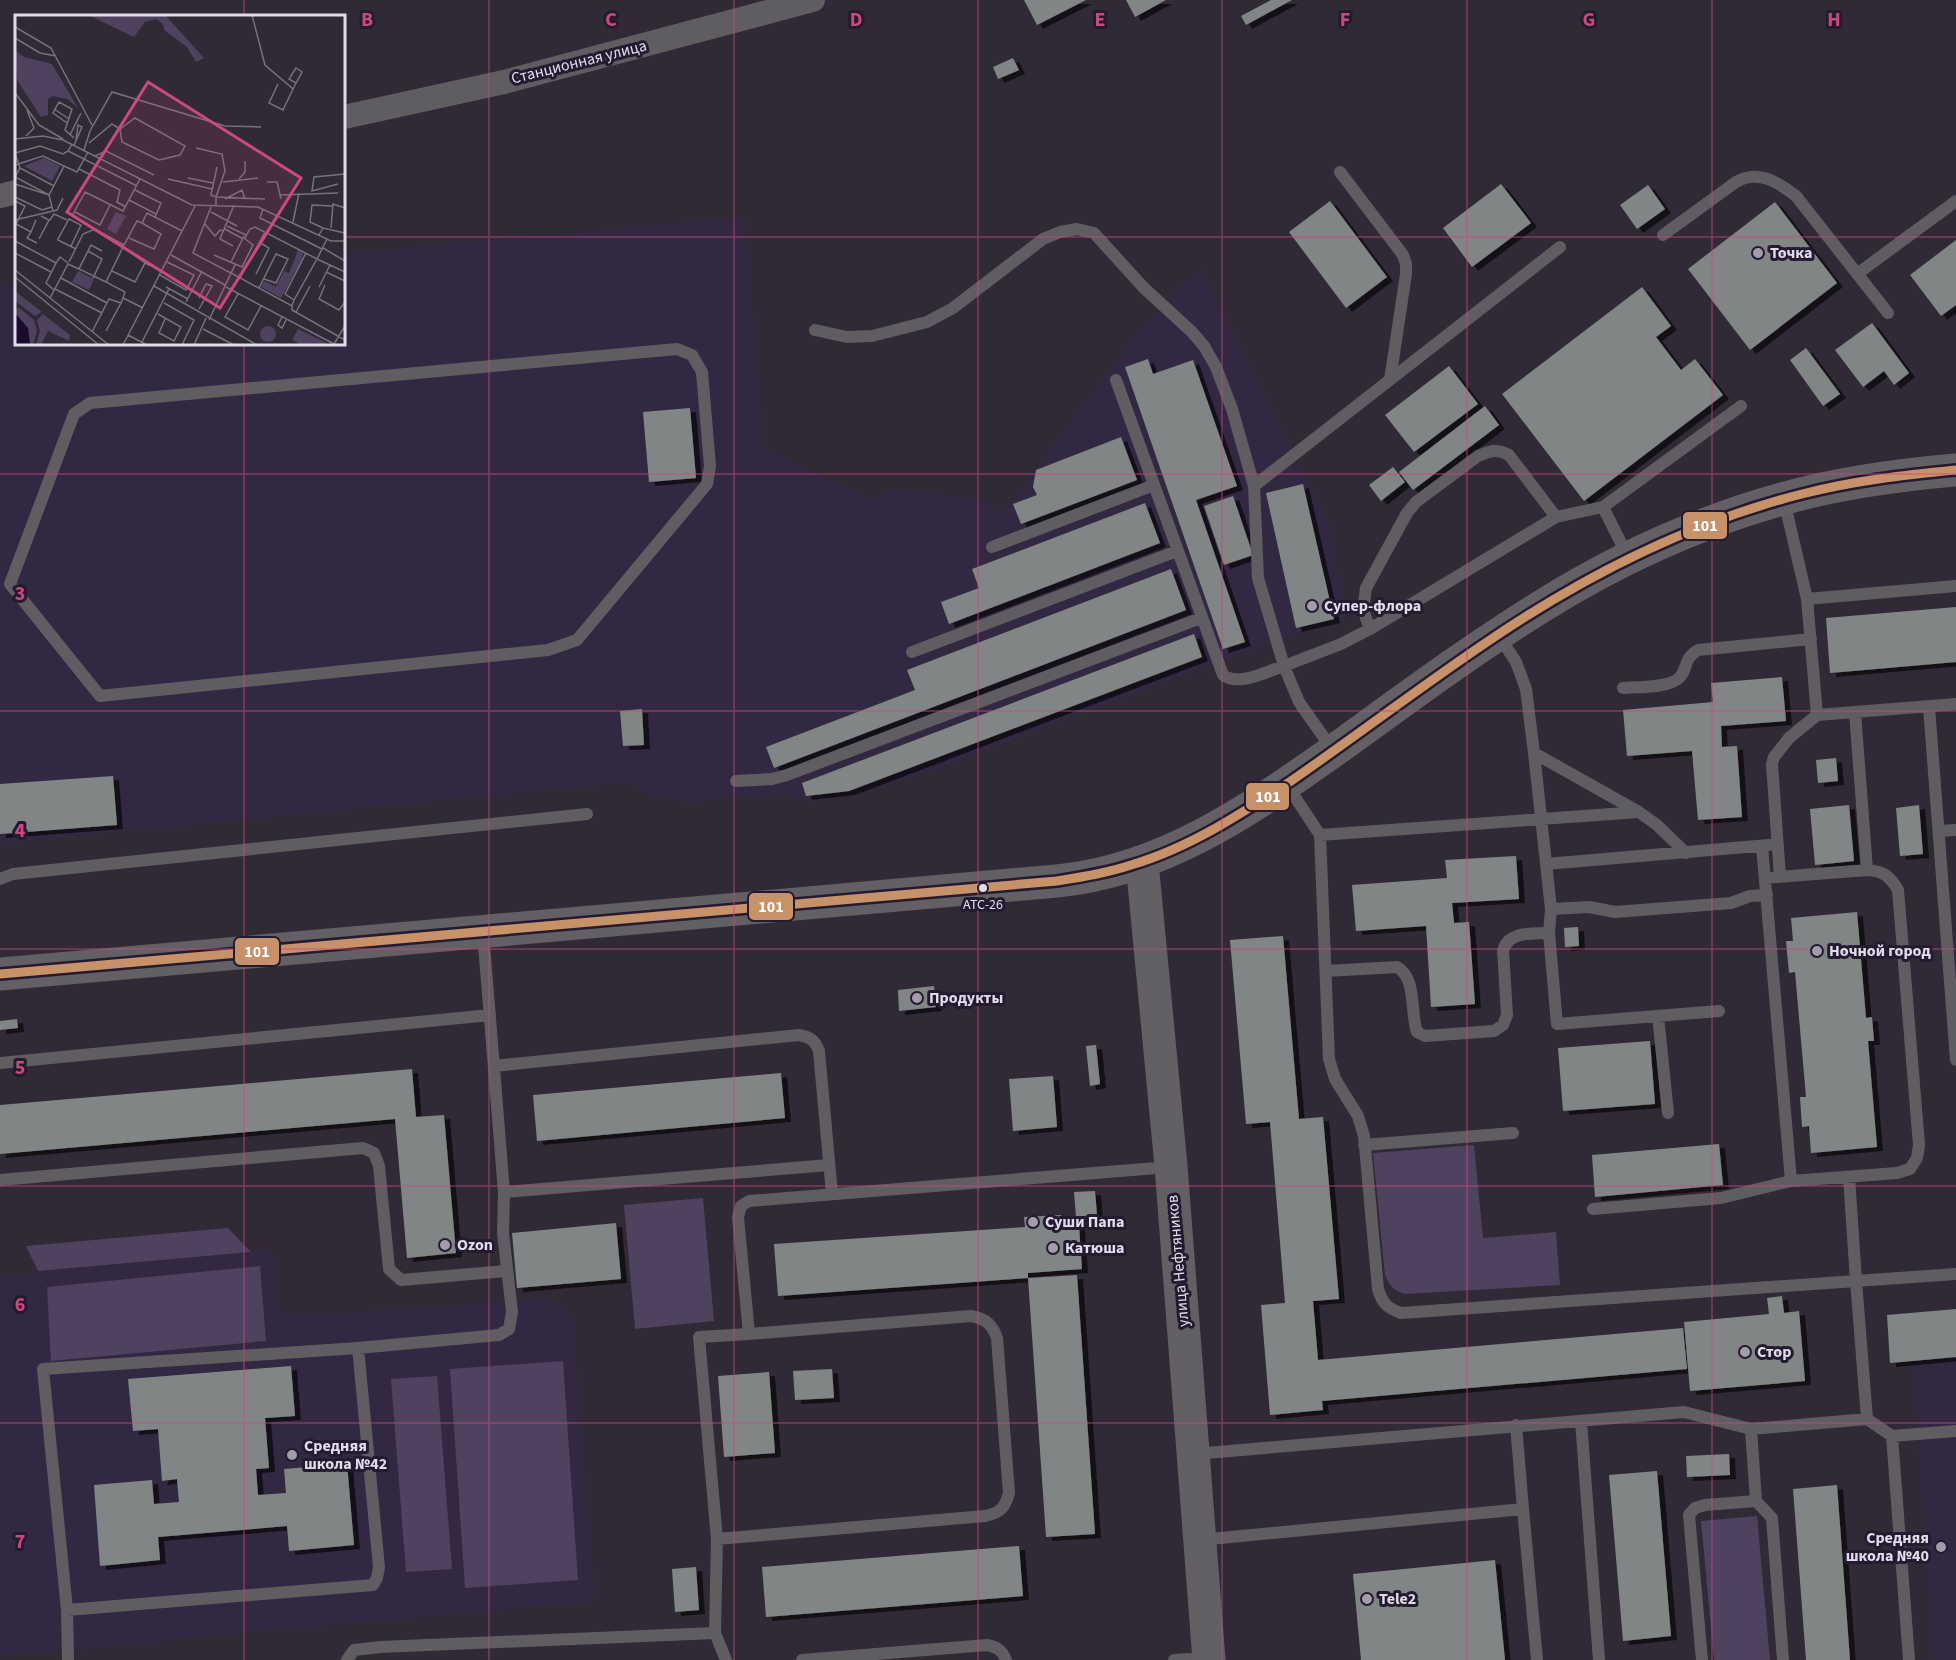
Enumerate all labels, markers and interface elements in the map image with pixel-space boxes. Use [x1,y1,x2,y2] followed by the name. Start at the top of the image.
[361,6,373,34] text: B
[605,6,617,34] text: C
[850,6,862,34] text: D
[1095,6,1105,34] text: E
[1340,6,1350,34] text: F
[1583,6,1595,34] text: G
[1827,6,1841,34] text: H
[15,15,345,345] inset map
[509,35,649,89] street label: Станционная улица
[1770,242,1812,264] place label: Точка
[1751,246,1765,260] marker: Точка
[1682,511,1728,540] line badge: 101
[1692,515,1718,537] text: 101
[15,580,25,608] text: 3
[1324,595,1421,617] place label: Супер-флора
[1305,599,1319,613] marker: Супер-флора
[1245,782,1290,811] line badge: 101
[1255,786,1281,808] text: 101
[15,817,26,845] text: 4
[977,882,989,894] marker: АТС-26
[748,892,794,921] line badge: 101
[963,895,1003,915] place label: АТС-26
[758,896,784,918] text: 101
[234,937,280,966] line badge: 101
[1829,940,1931,962] place label: Ночной город
[244,941,270,963] text: 101
[1810,944,1824,958] marker: Ночной город
[929,987,1003,1009] place label: Продукты
[910,991,924,1005] marker: Продукты
[15,1054,25,1082] text: 5
[1161,1194,1195,1328] street label: улица Нефтяников
[1045,1211,1124,1233] place label: Суши Папа
[1026,1215,1040,1229] marker: Суши Папа
[457,1234,493,1256] place label: Ozon
[1065,1237,1125,1259] place label: Катюша
[438,1238,452,1252] marker: Ozon
[1046,1241,1060,1255] marker: Катюша
[15,1291,25,1319] text: 6
[1757,1341,1791,1363] place label: Стор
[1738,1345,1752,1359] marker: Стор
[304,1435,387,1475] place label: Средняя школа №42
[285,1448,299,1462] marker: Средняя школа №42
[1846,1527,1929,1567] place label: Средняя школа №40
[15,1528,25,1556] text: 7
[1934,1540,1948,1554] marker: Средняя школа №40
[1379,1588,1416,1610] place label: Tele2
[1360,1592,1374,1606] marker: Tele2

